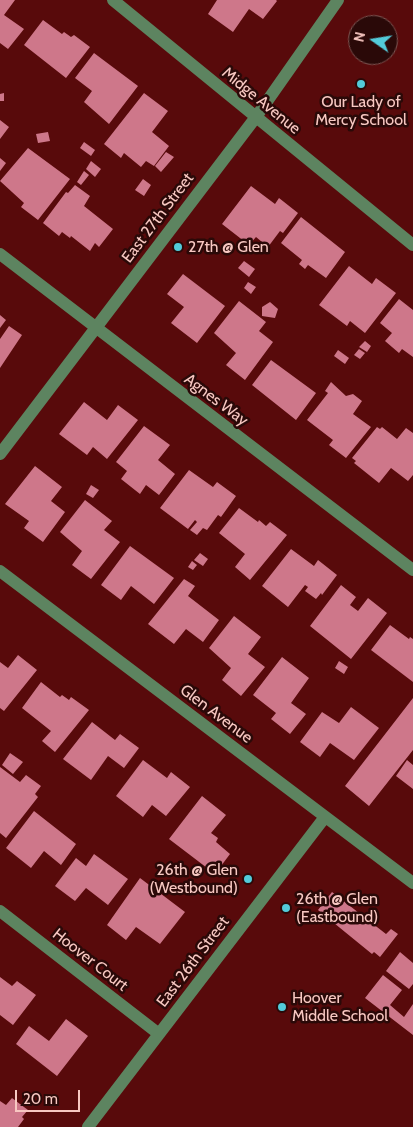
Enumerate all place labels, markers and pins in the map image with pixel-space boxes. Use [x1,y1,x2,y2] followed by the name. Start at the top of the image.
[355,78,367,90] marker: Our Lady of Mercy School
[315,92,407,130] place label: Our Lady of Mercy School
[188,237,269,257] place label: 27th @ Glen
[172,241,184,253] marker: 27th @ Glen
[149,860,238,898] place label: 26th @ Glen (Westbound)
[242,873,254,885] marker: 26th @ Glen (Westbound)
[296,889,378,927] place label: 26th @ Glen (Eastbound)
[280,902,292,914] marker: 26th @ Glen (Eastbound)
[292,988,388,1026] place label: Hoover Middle School
[276,1001,288,1013] marker: Hoover Middle School

